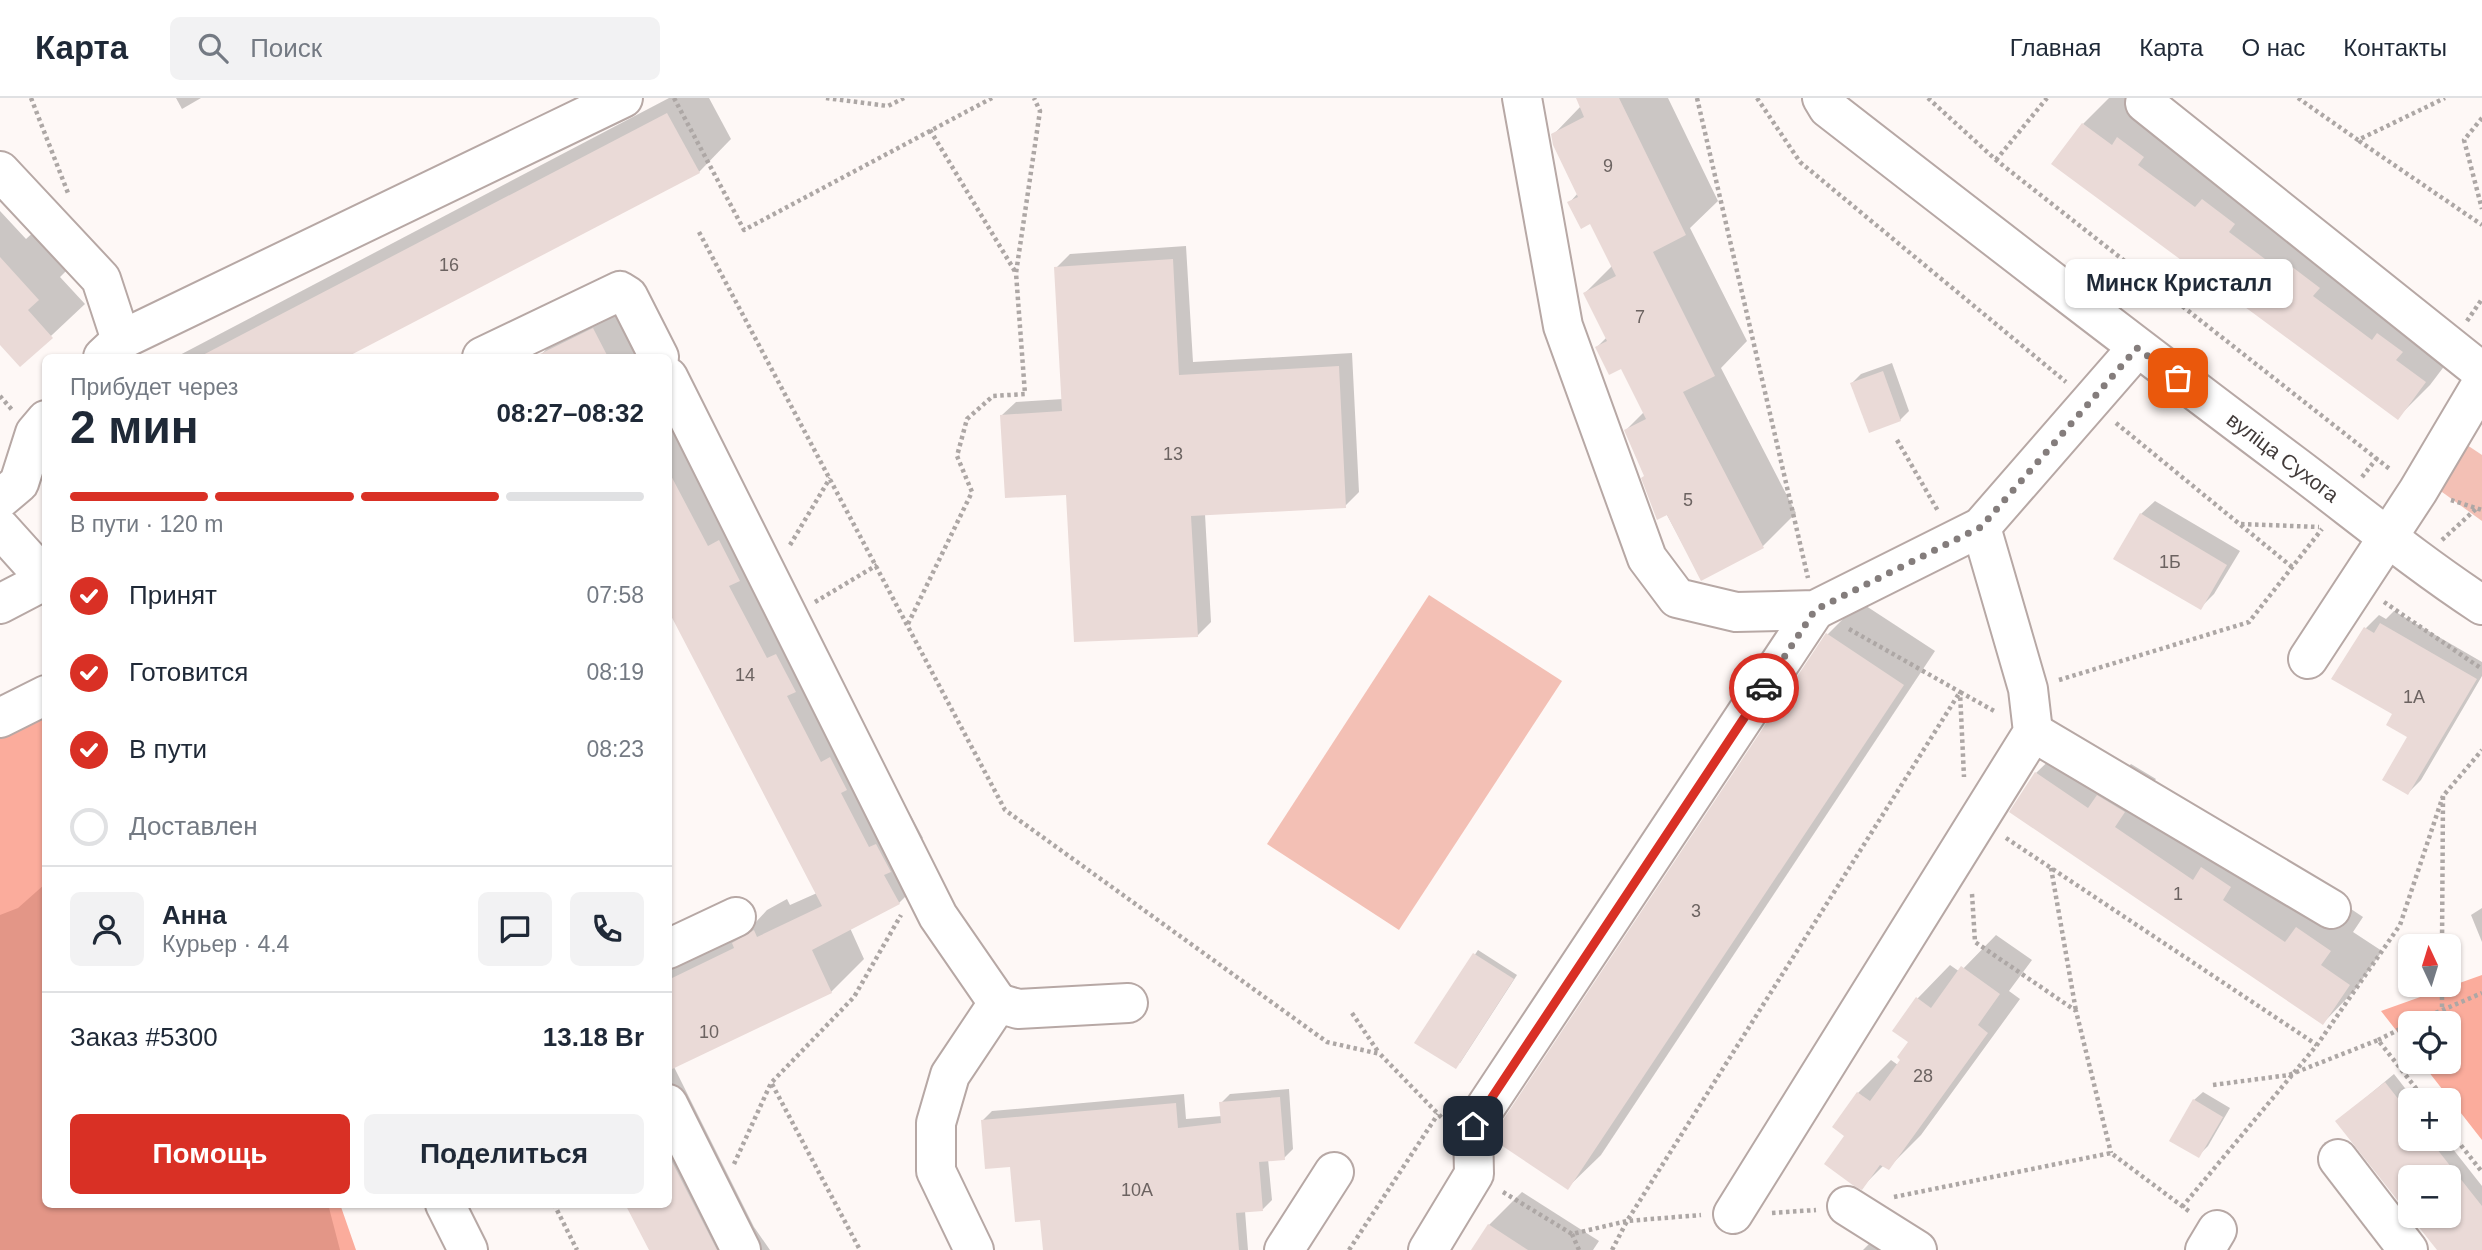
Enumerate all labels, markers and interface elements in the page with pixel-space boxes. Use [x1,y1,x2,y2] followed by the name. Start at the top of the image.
[170,17,660,80] search box
[35,29,128,66] text: Карта
[194,29,232,67] icon: search
[250,33,322,63] text: Поиск
[2010,34,2101,61] text: Главная
[2139,34,2203,61] text: Карта
[2241,34,2305,61] text: О нас
[2343,34,2447,61] text: Контакты
[1603,156,1613,176] house number: 9
[439,255,459,275] house number: 16
[2064,259,2292,308] callout: Минск Кристалл
[2086,270,2272,296] text: Минск Кристалл
[1635,307,1645,327] house number: 7
[2148,348,2208,408] pin
[2159,359,2197,397] icon: bag
[70,374,238,400] text: Прибудет через
[497,398,644,428] text: 08:27–08:32
[70,401,198,453] text: 2 мин
[2223,408,2344,507] street label: вуліца Сухога
[1163,444,1183,464] house number: 13
[1683,490,1693,510] house number: 5
[70,511,223,537] text: В пути · 120 m
[2159,552,2181,572] house number: 1Б
[70,577,108,615] icon: check
[129,580,217,610] text: Принят
[586,582,644,608] text: 07:58
[1729,653,1799,723] courier
[70,654,108,692] icon: check
[129,657,248,687] text: Готовится
[586,659,644,685] text: 08:19
[735,665,755,685] house number: 14
[1745,669,1783,707] icon: car
[2403,687,2425,707] house number: 1А
[70,731,108,769] icon: check
[129,734,207,764] text: В пути
[586,736,644,762] text: 08:23
[129,811,258,841] text: Доставлен
[2173,884,2183,904] house number: 1
[70,892,144,966] button: person
[478,892,552,966] button: chat
[570,892,644,966] button: phone
[162,900,227,930] text: Анна
[1691,901,1701,921] house number: 3
[162,931,289,957] text: Курьер · 4.4
[2398,934,2460,998] north arrow
[2398,934,2461,1228] map controls
[2398,1011,2461,1074] button: locate
[70,1022,218,1052] text: Заказ #5300
[543,1022,644,1052] text: 13.18 Br
[699,1022,719,1042] house number: 10
[1913,1066,1933,1086] house number: 28
[2398,1088,2461,1151] button: +
[1443,1096,1503,1156] pin
[1454,1107,1492,1145] icon: home
[70,1114,350,1194] button: Помощь
[364,1114,644,1194] button: Поделиться
[2398,1165,2461,1228] button: −
[1121,1180,1153,1200] house number: 10А

